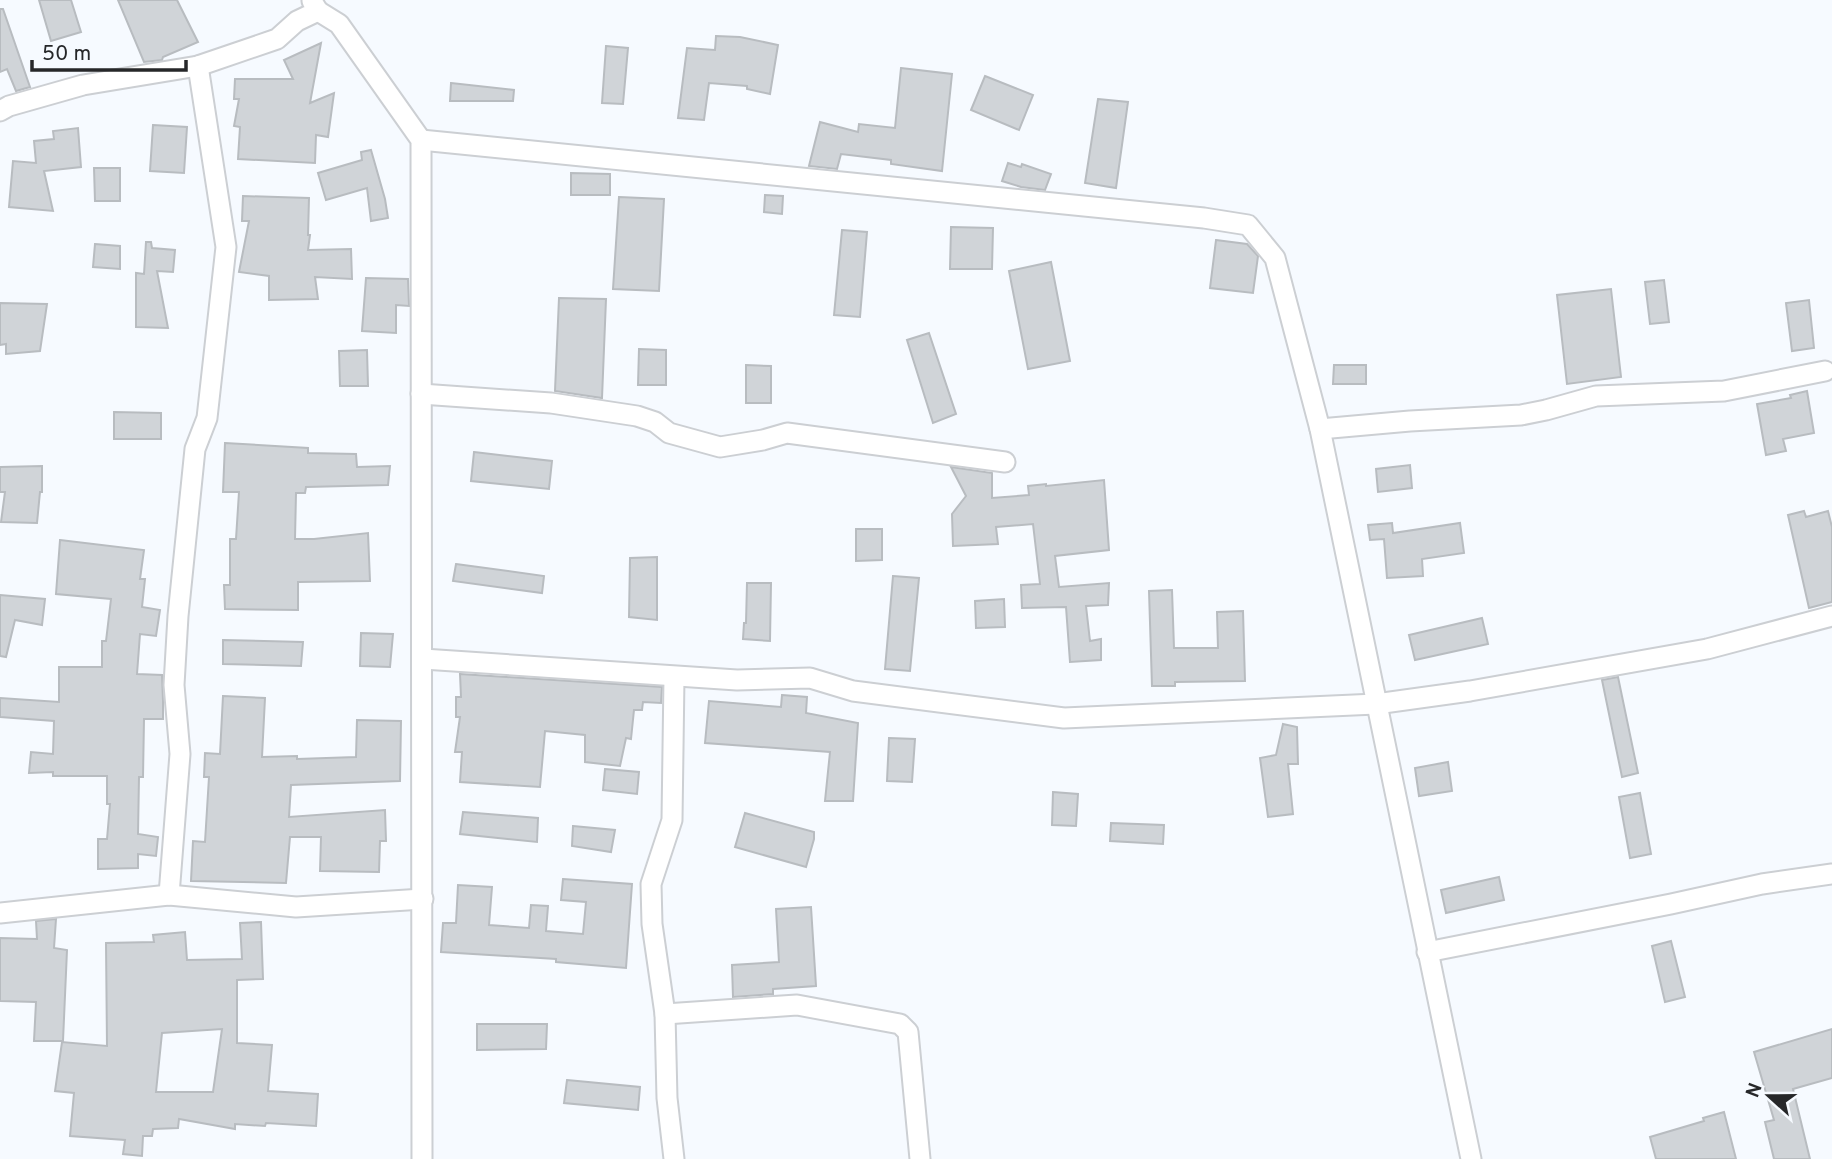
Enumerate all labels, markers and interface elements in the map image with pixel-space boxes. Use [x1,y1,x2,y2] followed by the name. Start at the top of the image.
[32,28,186,72] scale bar
[42,41,91,68] text: 50 m
[1734,1061,1804,1131] north arrow
[1741,1080,1769,1101] text: N

